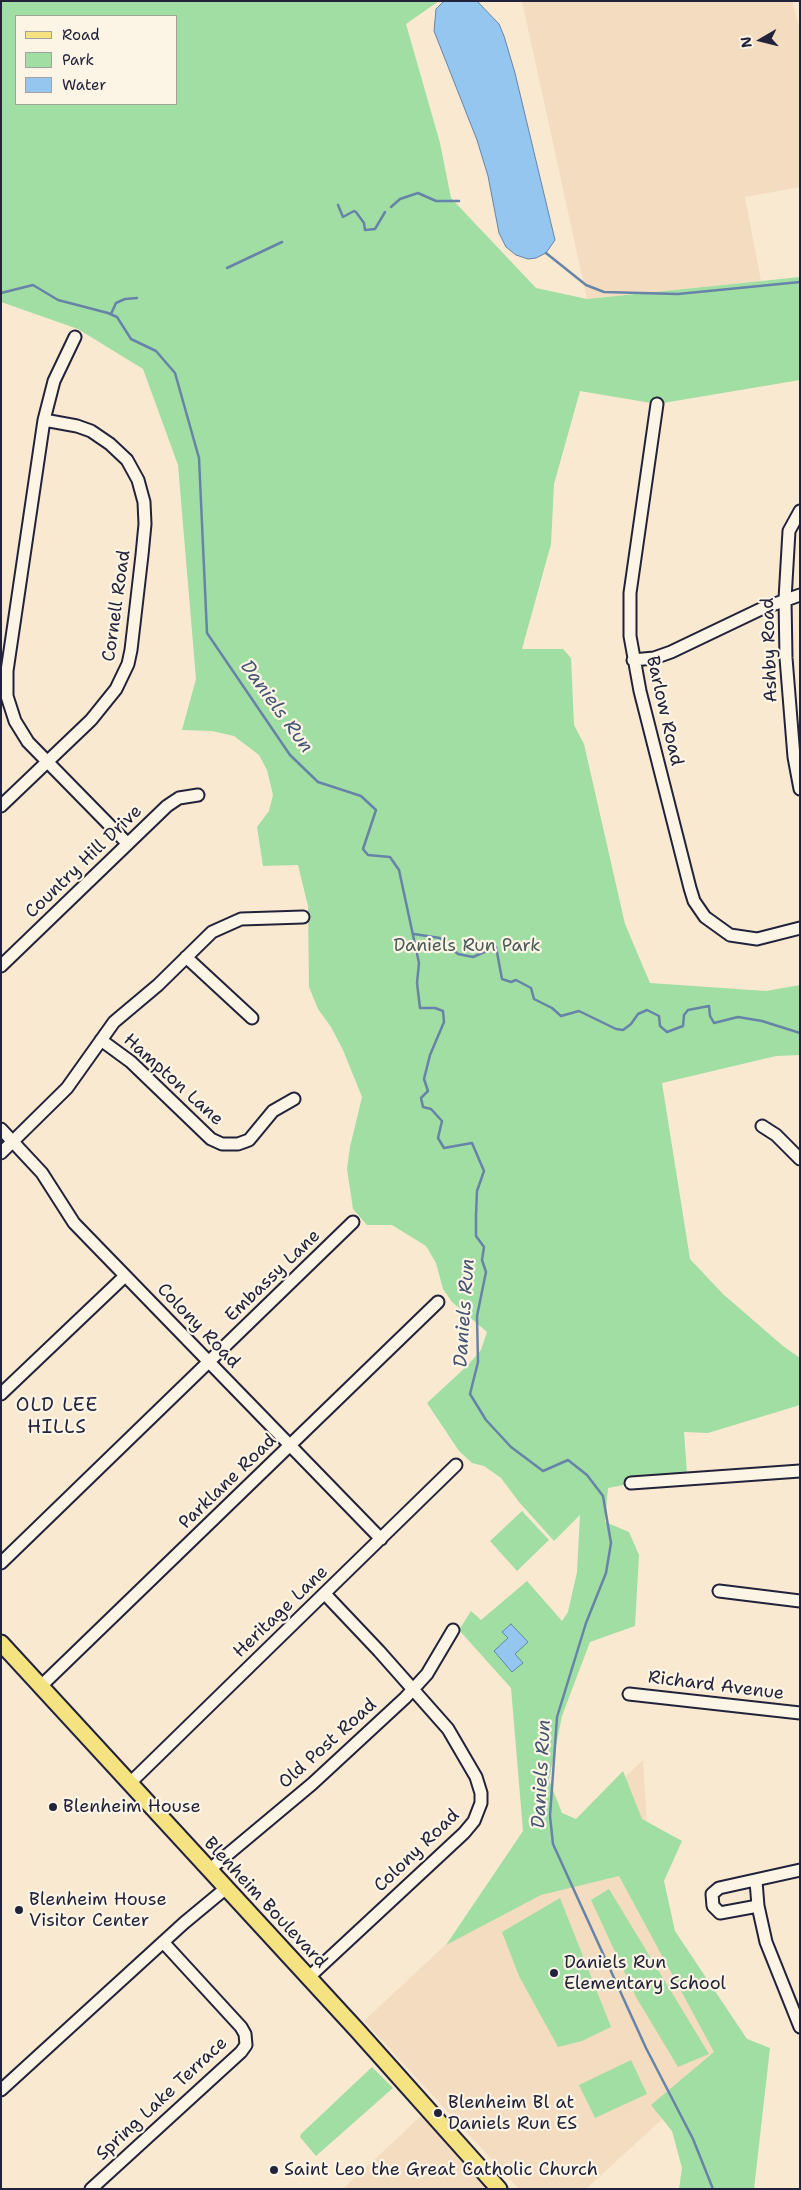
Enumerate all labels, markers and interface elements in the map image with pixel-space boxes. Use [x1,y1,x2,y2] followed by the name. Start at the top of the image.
[15,15,178,105] legend
[736,15,786,65] north arrow
[62,25,100,45] text: Road
[736,35,756,49] text: N
[62,50,94,70] text: Park
[62,75,106,95] text: Water
[98,549,136,663] street label: Cornell Road
[757,597,783,703] street label: Ashby Road
[641,654,687,768] street label: Barlow Road
[235,656,317,758] water label: Daniels Run
[21,801,147,923] street label: Country Hill Drive
[394,935,540,957] park label: Daniels Run Park
[119,1029,227,1131] street label: Hampton Lane
[221,1225,325,1327] street label: Embassy Lane
[450,1258,480,1368] water label: Daniels Run
[152,1279,244,1373] street label: Colony Road
[15,1395,99,1439] district label: OLD LEE HILLS
[175,1430,281,1534] street label: Parklane Road
[229,1561,333,1663] street label: Heritage Lane
[647,1667,785,1705] street label: Richard Avenue
[275,1694,381,1794] street label: Old Post Road
[528,1719,556,1829] water label: Daniels Run
[63,1796,201,1818] place label: Blenheim House
[47,1801,59,1813] marker: Blenheim House
[370,1805,464,1897] street label: Colony Road
[199,1833,331,1973] street label: Blenheim Boulevard
[29,1889,167,1932] place label: Blenheim House Visitor Center
[13,1904,25,1916] marker: Blenheim House Visitor Center
[564,1952,726,1995] place label: Daniels Run Elementary School
[548,1967,560,1979] marker: Daniels Run Elementary School
[92,2033,232,2165] street label: Spring Lake Terrace
[448,2092,577,2134] place label: Blenheim Bl at Daniels Run ES
[432,2107,444,2119] marker: Blenheim Bl at Daniels Run ES
[284,2159,598,2181] place label: Saint Leo the Great Catholic Church
[268,2164,280,2176] marker: Saint Leo the Great Catholic Church

